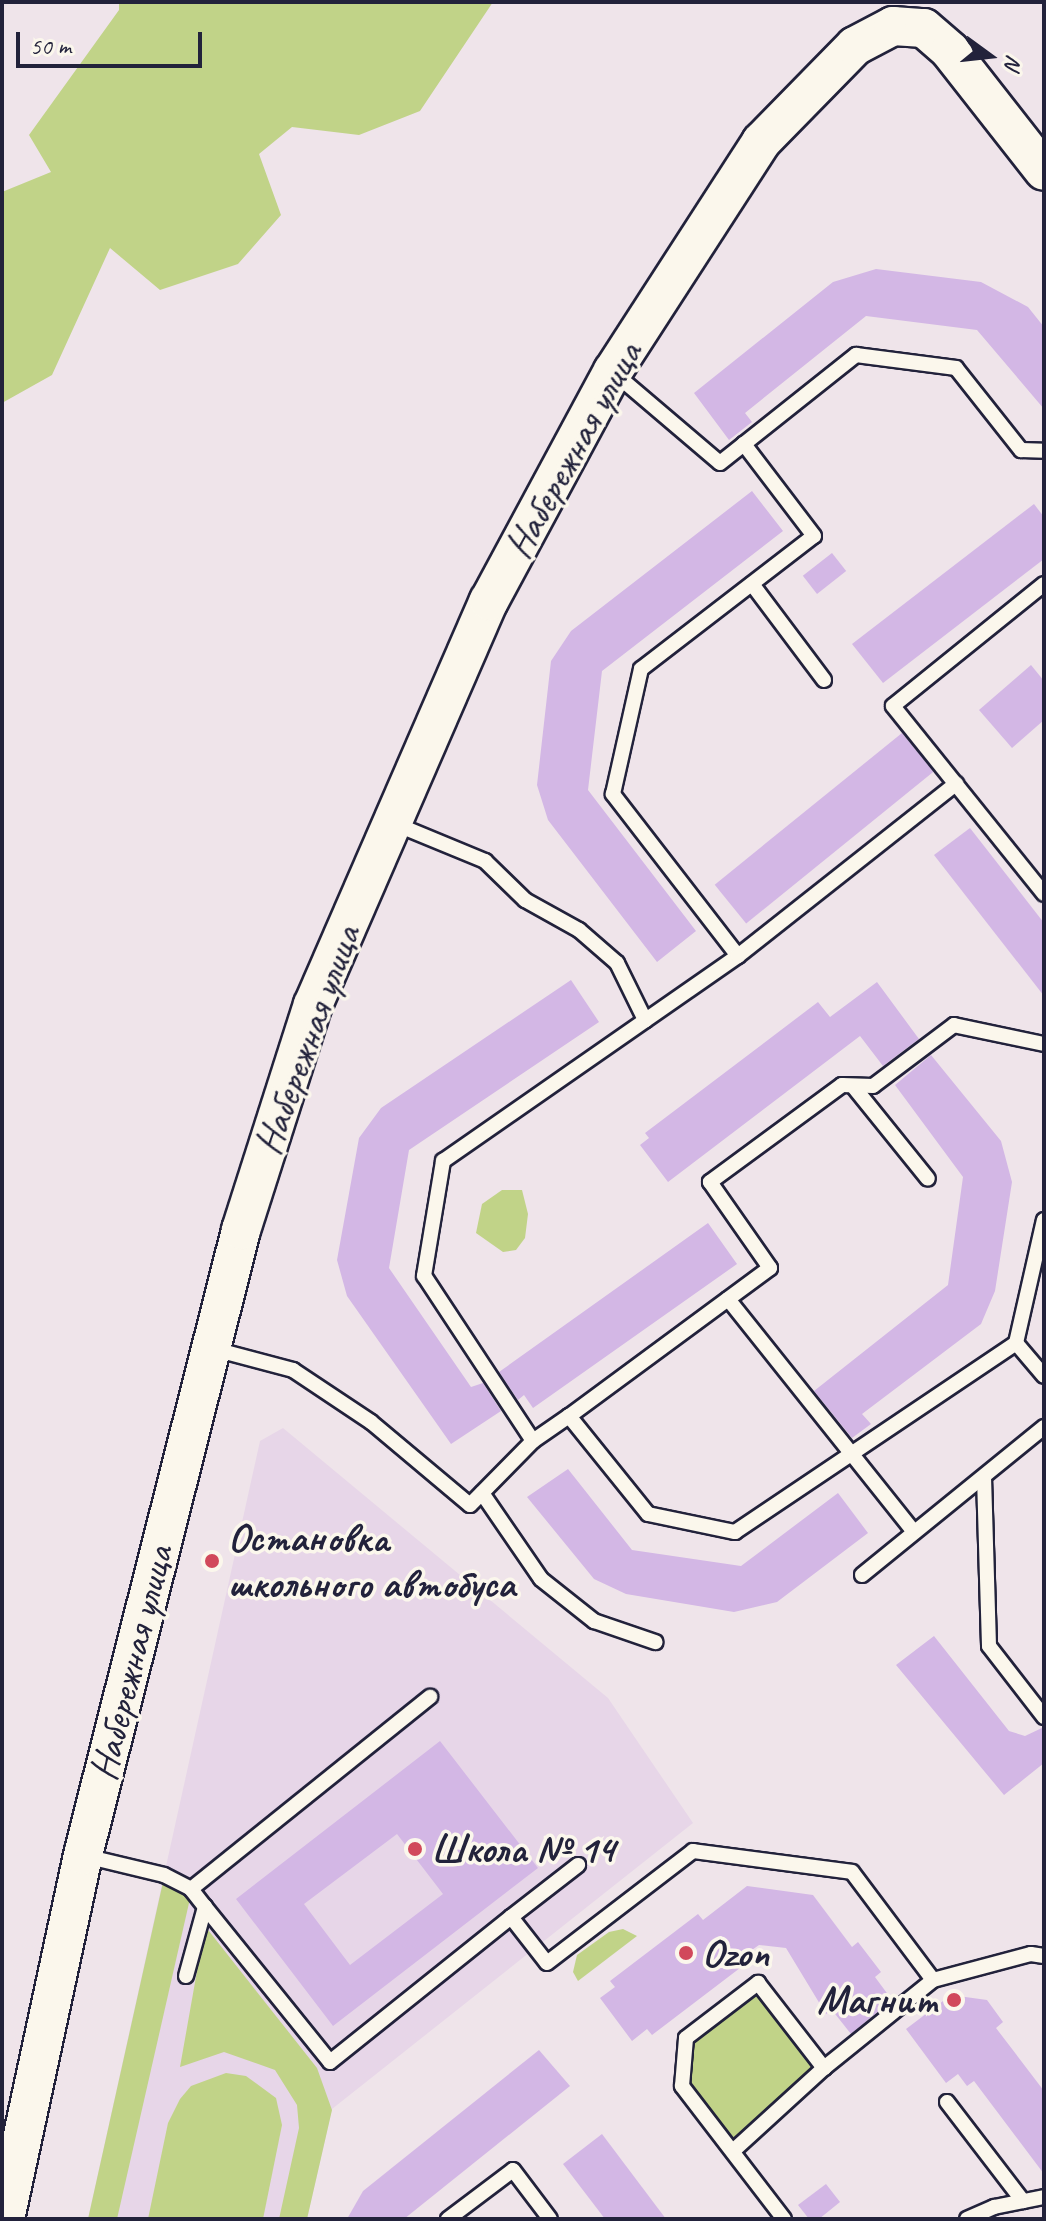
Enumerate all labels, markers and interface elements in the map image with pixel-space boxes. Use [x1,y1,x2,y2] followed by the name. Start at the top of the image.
[20,16,206,66] scale bar
[950,16,1030,96] north arrow
[30,31,71,61] text: 50 m
[998,52,1028,72] text: N
[493,331,653,569] street label: Набережная улица
[243,917,371,1163] street label: Набережная улица
[228,1514,515,1608] place label: Остановка школьного автобуса
[78,1539,184,1787] street label: Набережная улица
[203,1552,221,1570] marker: Остановка школьного автобуса
[431,1825,615,1873] place label: Школа № 14
[406,1840,424,1858] marker: Школа № 14
[702,1929,769,1977] place label: Ozon
[677,1944,695,1962] marker: Ozon
[817,1976,938,2024] place label: Магнит
[945,1991,963,2009] marker: Магнит

